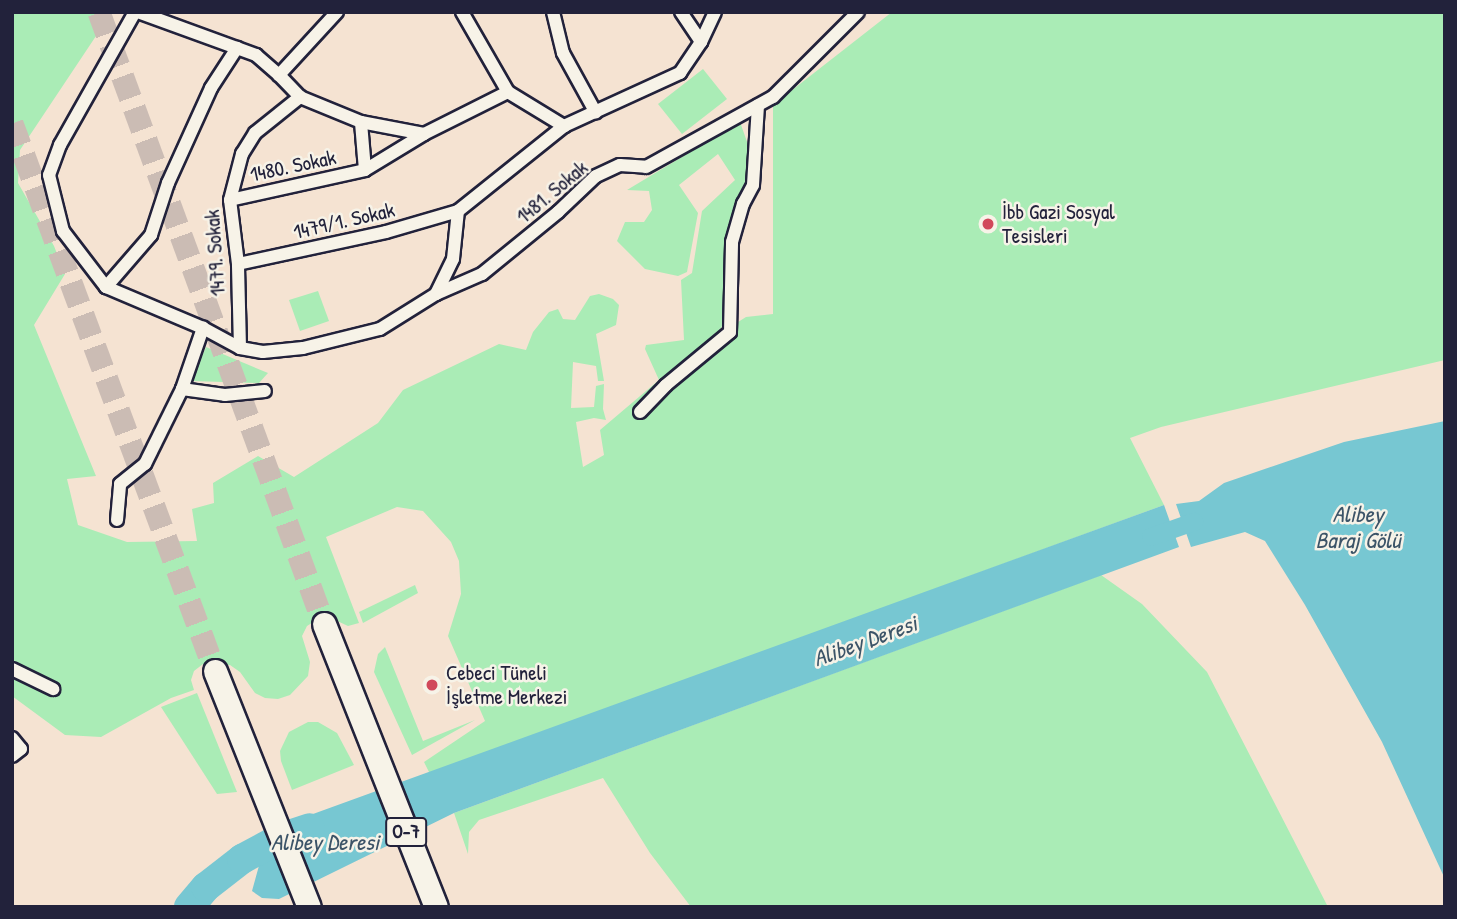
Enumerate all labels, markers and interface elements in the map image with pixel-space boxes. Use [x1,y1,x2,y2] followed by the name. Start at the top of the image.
[248,145,338,187] street label: 1480. Sokak
[511,155,593,229] street label: 1481. Sokak
[291,197,397,245] street label: 1479/1. Sokak
[1002,199,1115,249] place label: İbb Gazi Sosyal Tesisleri
[199,209,231,297] street label: 1479. Sokak
[980,216,996,232] marker: İbb Gazi Sosyal Tesisleri
[1316,500,1400,554] water label: Alibey Baraj Gölü
[809,610,921,672] water label: Alibey Deresi
[446,660,567,710] place label: Cebeci Tüneli İşletme Merkezi
[424,677,440,693] marker: Cebeci Tüneli İşletme Merkezi
[385,817,427,848] road number: O-7
[271,828,379,856] water label: Alibey Deresi

